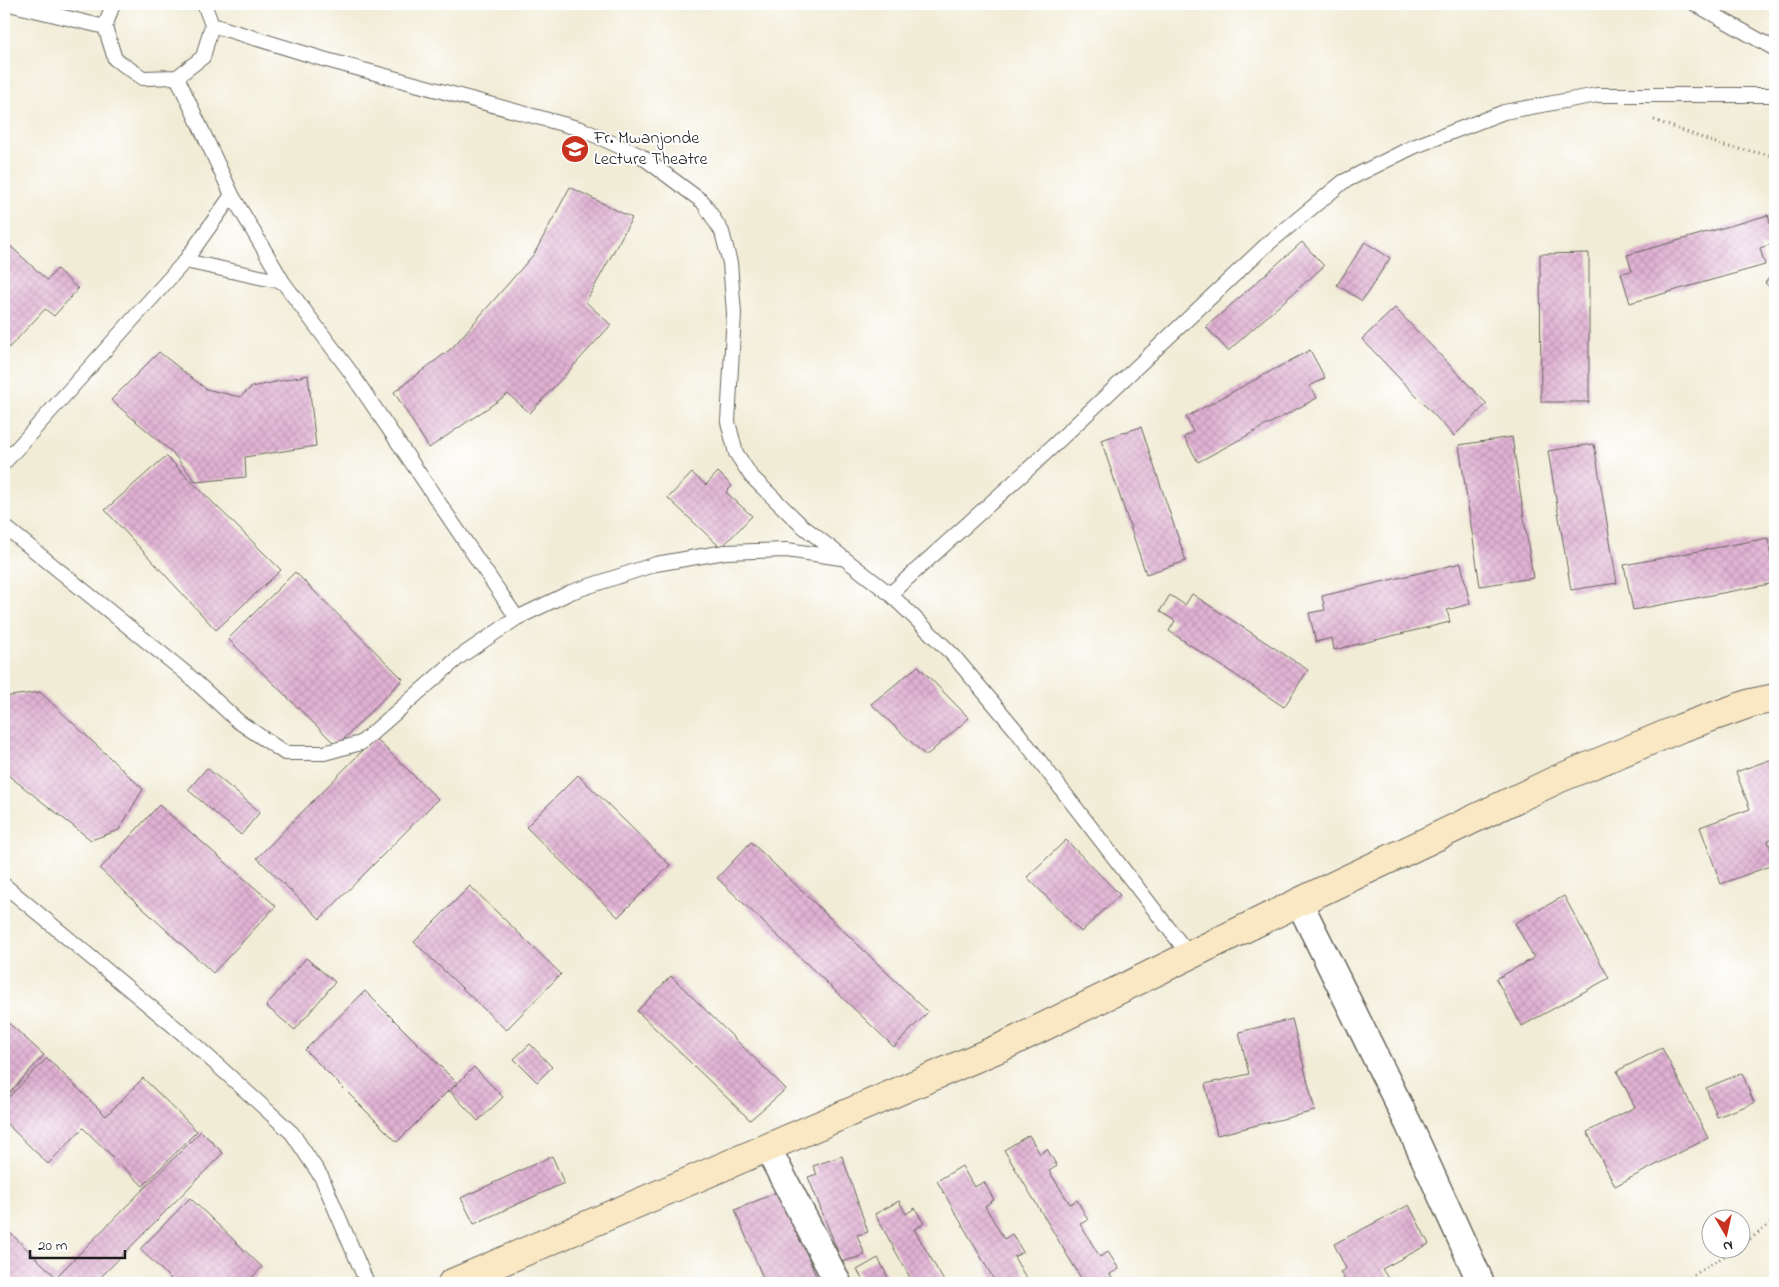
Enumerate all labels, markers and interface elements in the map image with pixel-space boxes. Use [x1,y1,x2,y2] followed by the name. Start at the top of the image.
[593,126,708,173] place label: Fr. Mwanjonde Lecture Theatre
[560,134,590,164] school or university icon: Fr. Mwanjonde Lecture Theatre
[1702,1210,1752,1260] north arrow
[30,1227,125,1259] scale bar
[1721,1234,1734,1256] text: N
[38,1235,68,1257] text: 20 m

